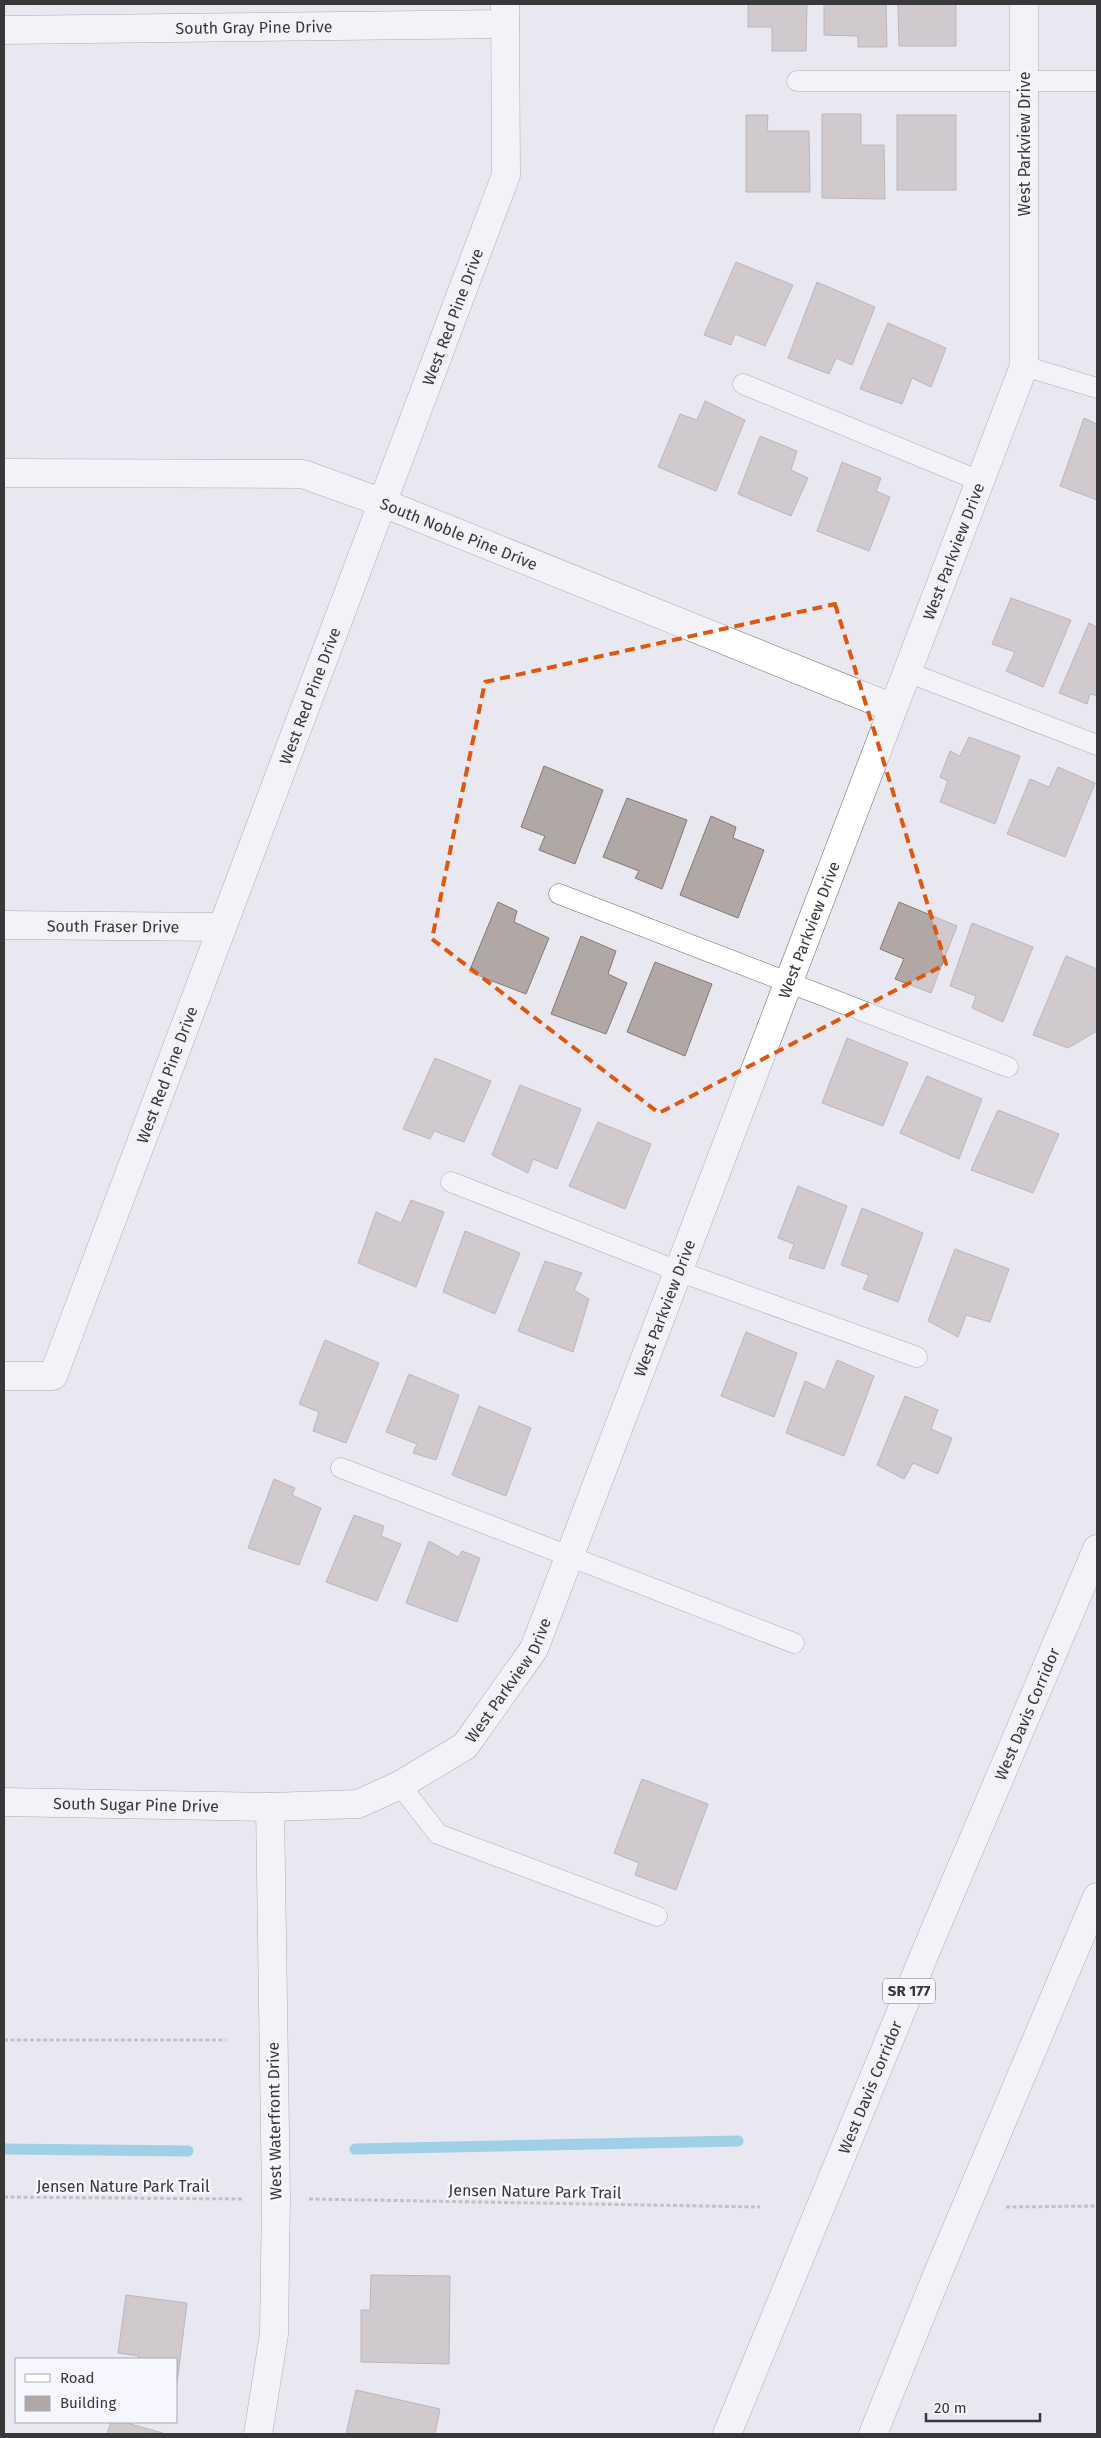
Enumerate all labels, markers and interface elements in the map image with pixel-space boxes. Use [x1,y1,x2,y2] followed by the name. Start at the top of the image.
[175,17,333,38] street label: South Gray Pine Drive
[1015,71,1034,217] street label: West Parkview Drive
[418,246,487,388] street label: West Red Pine Drive
[919,480,988,623] street label: West Parkview Drive
[377,494,540,574] street label: South Noble Pine Drive
[276,625,345,767] street label: West Red Pine Drive
[774,859,844,1001] street label: West Parkview Drive
[47,916,179,937] street label: South Fraser Drive
[133,1004,202,1146] street label: West Red Pine Drive
[630,1237,699,1379] street label: West Parkview Drive
[461,1615,555,1747] street label: West Parkview Drive
[991,1644,1064,1783] street label: West Davis Corridor
[53,1794,219,1816] street label: South Sugar Pine Drive
[883,1978,935,2004] road number: SR 177
[834,2017,906,2157] street label: West Davis Corridor
[264,2042,285,2200] street label: West Waterfront Drive
[36,2177,210,2196] street label: Jensen Nature Park Trail
[448,2180,622,2203] street label: Jensen Nature Park Trail
[15,2358,178,2423] legend
[60,2369,95,2387] text: Road
[926,2390,1040,2422] scale bar
[60,2394,116,2412] text: Building
[934,2399,967,2417] text: 20 m

